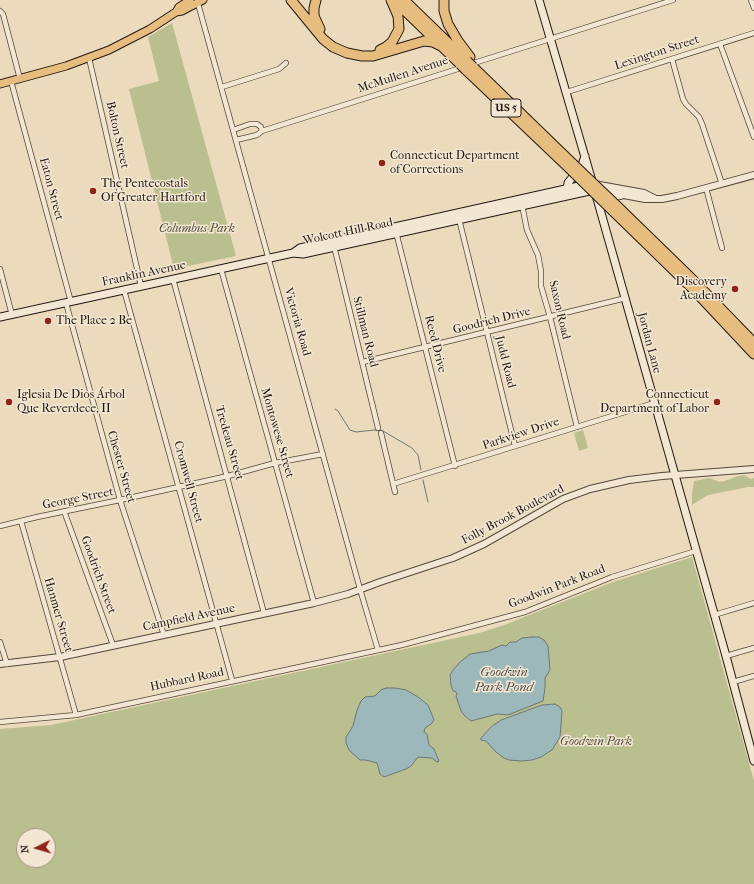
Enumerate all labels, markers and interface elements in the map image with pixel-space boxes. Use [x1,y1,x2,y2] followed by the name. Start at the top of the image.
[613,33,701,73] street label: Lexington Street
[356,54,450,96] street label: McMullen Avenue
[491,99,521,117] road number: US 5
[102,100,132,170] street label: Bolton Street
[390,149,519,177] place label: Connecticut Department of Corrections
[36,156,66,222] street label: Eaton Street
[377,158,387,168] marker: Connecticut Department of Corrections
[101,177,206,205] place label: The Pentecostals Of Greater Hartford
[88,186,98,196] marker: The Pentecostals Of Greater Hartford
[302,215,394,249] street label: Wolcott Hill Road
[159,222,235,236] park label: Columbus Park
[101,258,187,290] street label: Franklin Avenue
[676,275,727,303] place label: Discovery Academy
[545,279,573,341] street label: Saxon Road
[730,284,740,294] marker: Discovery Academy
[280,286,314,358] street label: Victoria Road
[349,295,381,369] street label: Stillman Road
[452,304,532,338] street label: Goodrich Drive
[634,311,664,375] street label: Jordan Lane
[56,314,132,328] place label: The Place 2 Be
[421,314,449,374] street label: Reed Drive
[43,316,53,326] marker: The Place 2 Be
[492,334,518,390] street label: Judd Road
[257,386,297,480] street label: Montowese Street
[17,388,125,416] place label: Iglesia De Dios Árbol Que Reverdece, II
[600,388,709,416] place label: Connecticut Department of Labor
[4,397,14,407] marker: Iglesia De Dios Árbol Que Reverdece, II
[712,397,722,407] marker: Connecticut Department of Labor
[211,404,247,482] street label: Tredeau Street
[481,415,561,453] street label: Parkview Drive
[104,429,138,505] street label: Chester Street
[170,439,206,525] street label: Cromwell Street
[459,482,567,548] street label: Folly Brook Boulevard
[41,485,115,513] street label: George Street
[77,534,119,616] street label: Goodrich Street
[507,562,607,612] street label: Goodwin Park Road
[40,576,76,654] street label: Hanmer Street
[142,601,236,635] street label: Campfield Avenue
[149,665,225,695] street label: Hubbard Road
[475,665,533,696] water label: Goodwin Park Pond
[560,735,632,749] park label: Goodwin Park
[16,828,56,868] north arrow
[18,844,31,854] text: N

